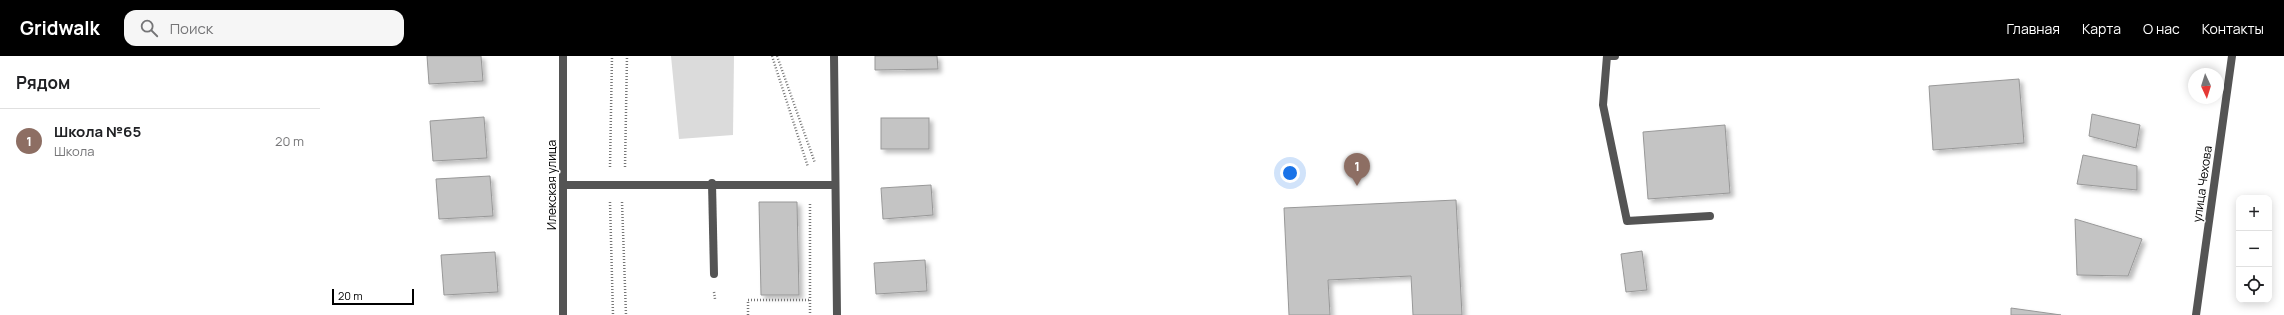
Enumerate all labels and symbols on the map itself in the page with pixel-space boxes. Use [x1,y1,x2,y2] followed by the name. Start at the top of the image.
[2188,68,2224,104] north arrow
[543,140,560,230] street label: Илекская улица
[2188,145,2216,223] street label: улица Чехова
[1344,153,1370,186] pin: 1
[1280,163,1300,183] your location
[332,287,414,306] scale bar

